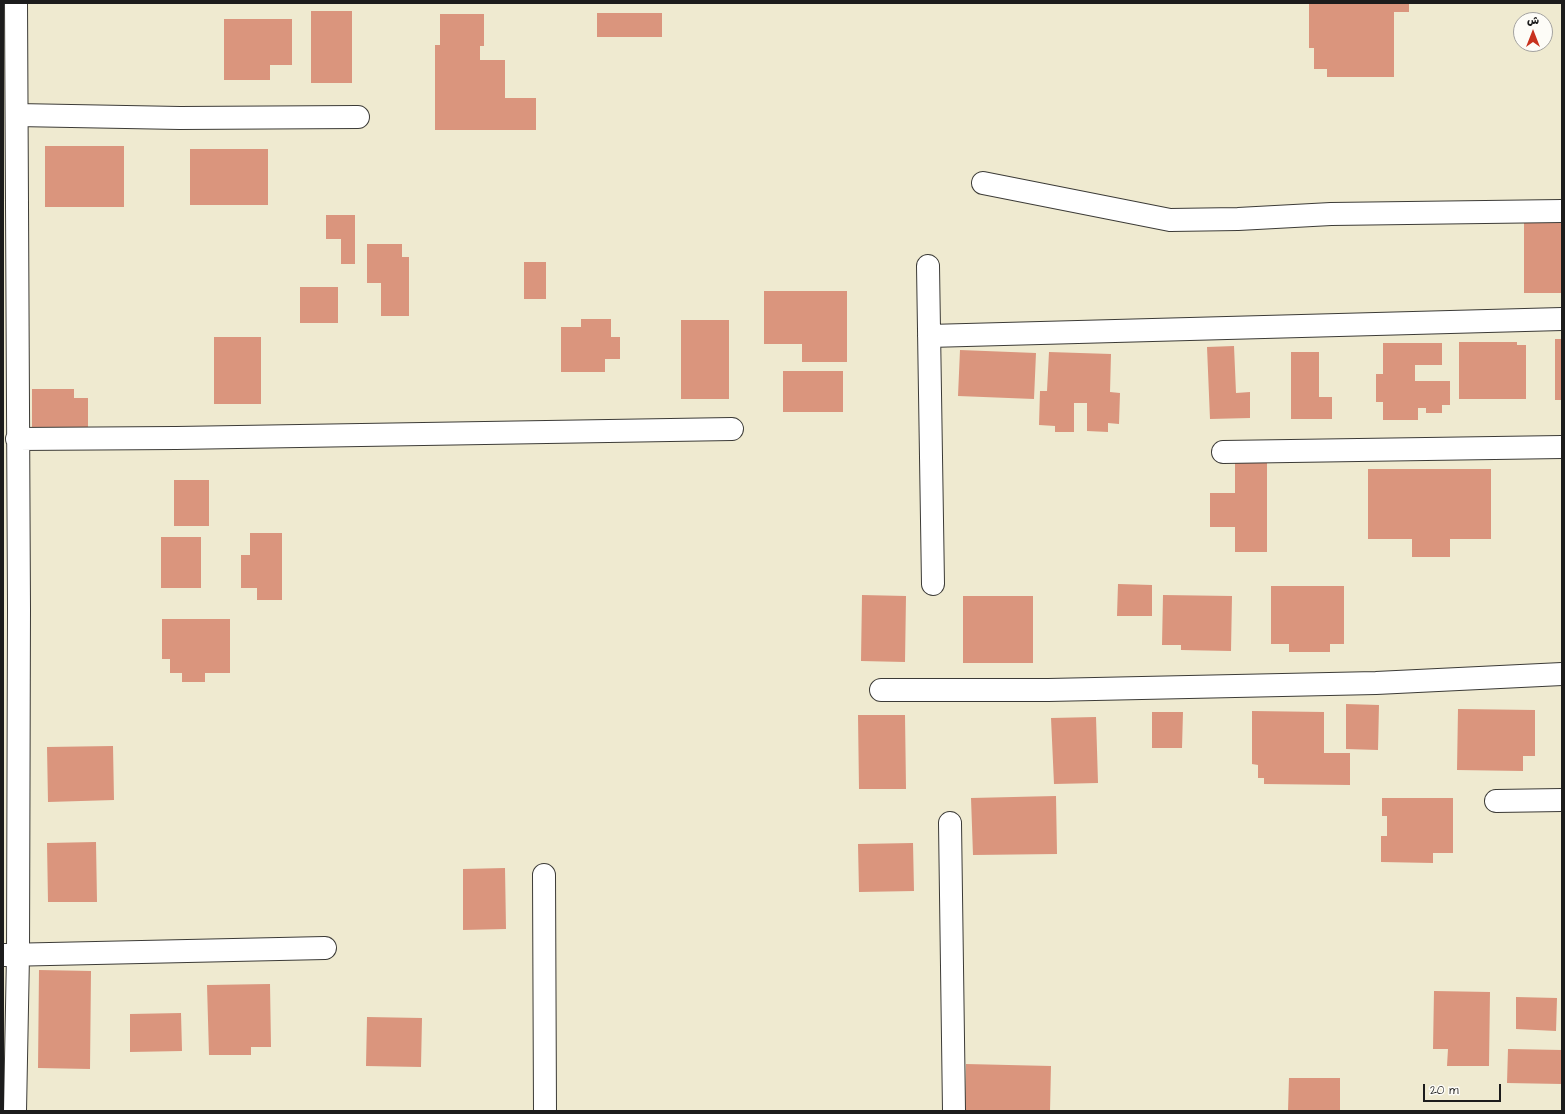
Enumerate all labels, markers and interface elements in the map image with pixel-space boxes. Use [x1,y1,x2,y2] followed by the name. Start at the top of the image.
[1513,12,1553,52] north arrow
[1527,13,1539,28] text: ش
[1425,1076,1503,1102] scale bar
[1430,1082,1459,1099] text: 20 m

